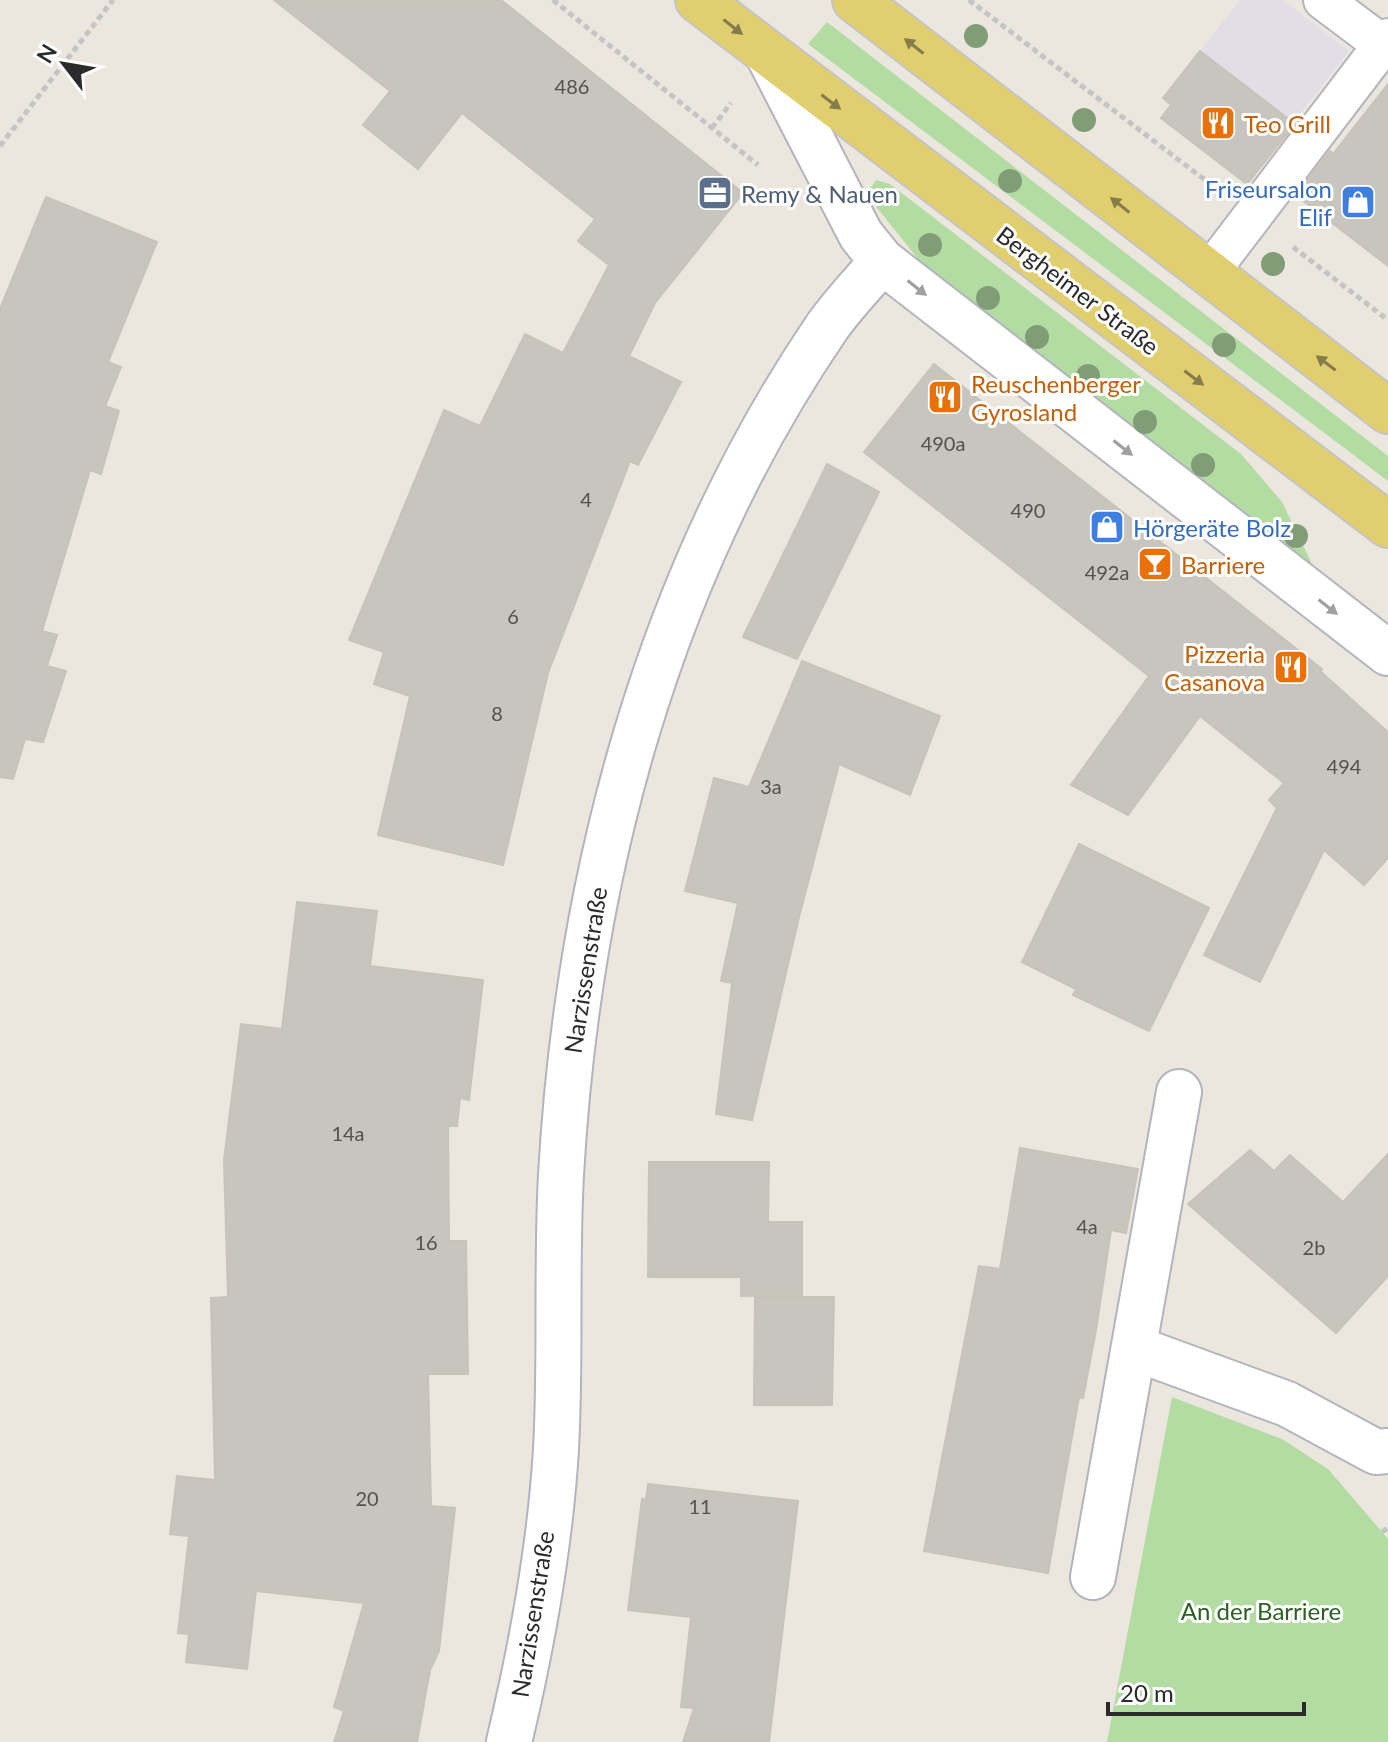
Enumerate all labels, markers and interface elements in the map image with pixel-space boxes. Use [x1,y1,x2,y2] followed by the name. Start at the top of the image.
[723,19,743,35] one-way arrow
[24,24,104,104] north arrow
[904,38,924,54] one-way arrow
[30,39,62,68] text: N
[555,74,589,98] house number: 486
[820,94,841,110] one-way arrow
[1199,104,1237,142] restaurant icon: Teo Grill
[1244,109,1331,138] place label: Teo Grill
[696,174,734,212] office icon: Remy & Nauen
[1205,174,1333,231] place label: Friseursalon Elif
[741,179,898,208] place label: Remy & Nauen
[1339,183,1377,221] shop icon: Friseursalon Elif
[1110,197,1130,213] one-way arrow
[991,220,1165,360] street label: Bergheimer Straße
[907,280,927,296] one-way arrow
[1316,356,1336,372] one-way arrow
[971,369,1141,426] place label: Reuschenberger Gyrosland
[1184,369,1204,385] one-way arrow
[926,378,964,416] restaurant icon: Reuschenberger Gyrosland
[921,431,965,455] house number: 490a
[1113,439,1133,455] one-way arrow
[580,487,592,511] house number: 4
[1011,498,1045,522] house number: 490
[1088,508,1126,546] shop icon: Hörgeräte Bolz
[1133,513,1291,542] place label: Hörgeräte Bolz
[1136,545,1174,583] bar icon: Barriere
[1181,550,1265,579] place label: Barriere
[1085,560,1129,584] house number: 492a
[1318,598,1338,614] one-way arrow
[507,604,519,628] house number: 6
[1164,639,1265,696] place label: Pizzeria Casanova
[1272,648,1310,686] restaurant icon: Pizzeria Casanova
[491,701,503,725] house number: 8
[1327,754,1362,778] house number: 494
[760,774,782,798] house number: 3a
[558,885,612,1055] street label: Narzissenstraße
[331,1121,365,1145] house number: 14a
[1076,1214,1098,1238] house number: 4a
[414,1230,438,1254] house number: 16
[1303,1235,1325,1259] house number: 2b
[355,1486,379,1510] house number: 20
[688,1494,712,1518] house number: 11
[505,1529,559,1699] street label: Narzissenstraße
[1181,1596,1341,1625] park label: An der Barriere
[1108,1666,1304,1716] scale bar
[1120,1678,1174,1707] text: 20 m

